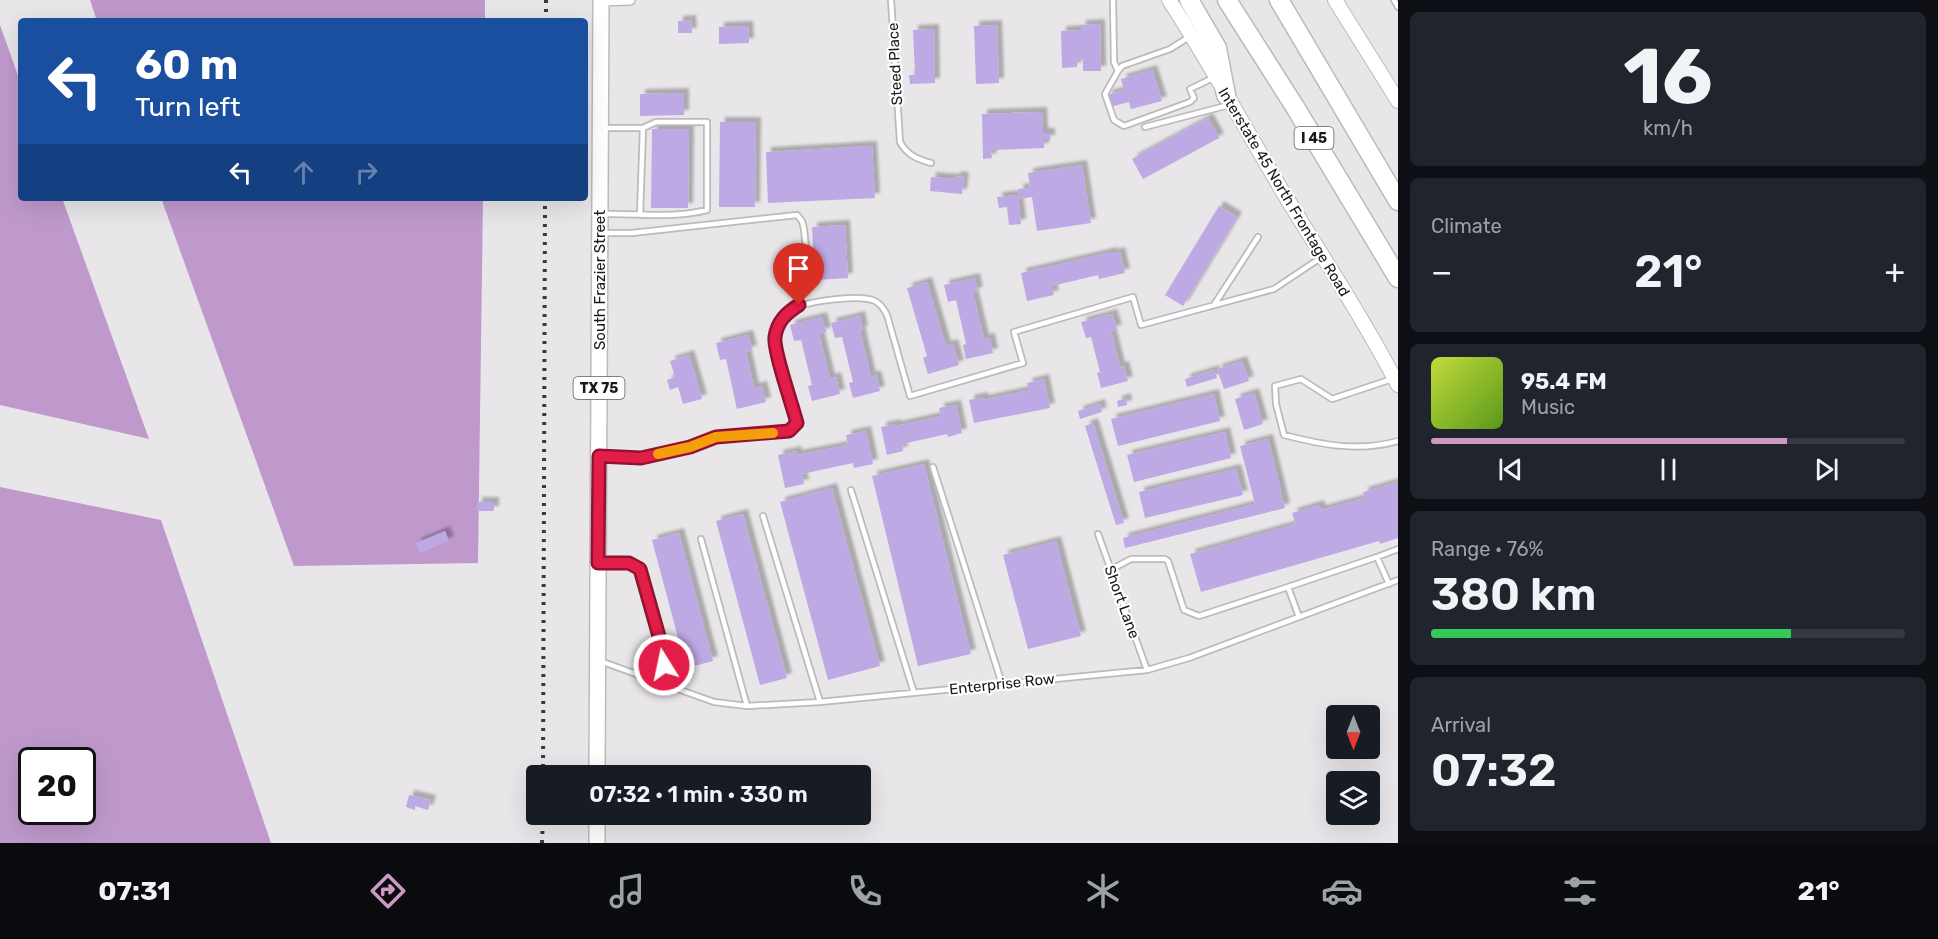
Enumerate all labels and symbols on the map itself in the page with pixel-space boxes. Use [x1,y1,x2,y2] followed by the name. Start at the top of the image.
[884,22,906,106] street label: Steed Place
[1214,84,1354,300] street label: Interstate 45 North Frontage Road
[1294,127,1334,149] road number: I 45
[591,210,609,350] street label: South Frazier Street
[773,243,824,305] pin
[574,377,624,399] road number: TX 75
[1100,563,1144,641] street label: Short Lane
[632,633,696,697] position arrow
[948,669,1056,699] street label: Enterprise Row
[1326,705,1380,759] north arrow
[18,747,96,825] speed limit sign: 20

